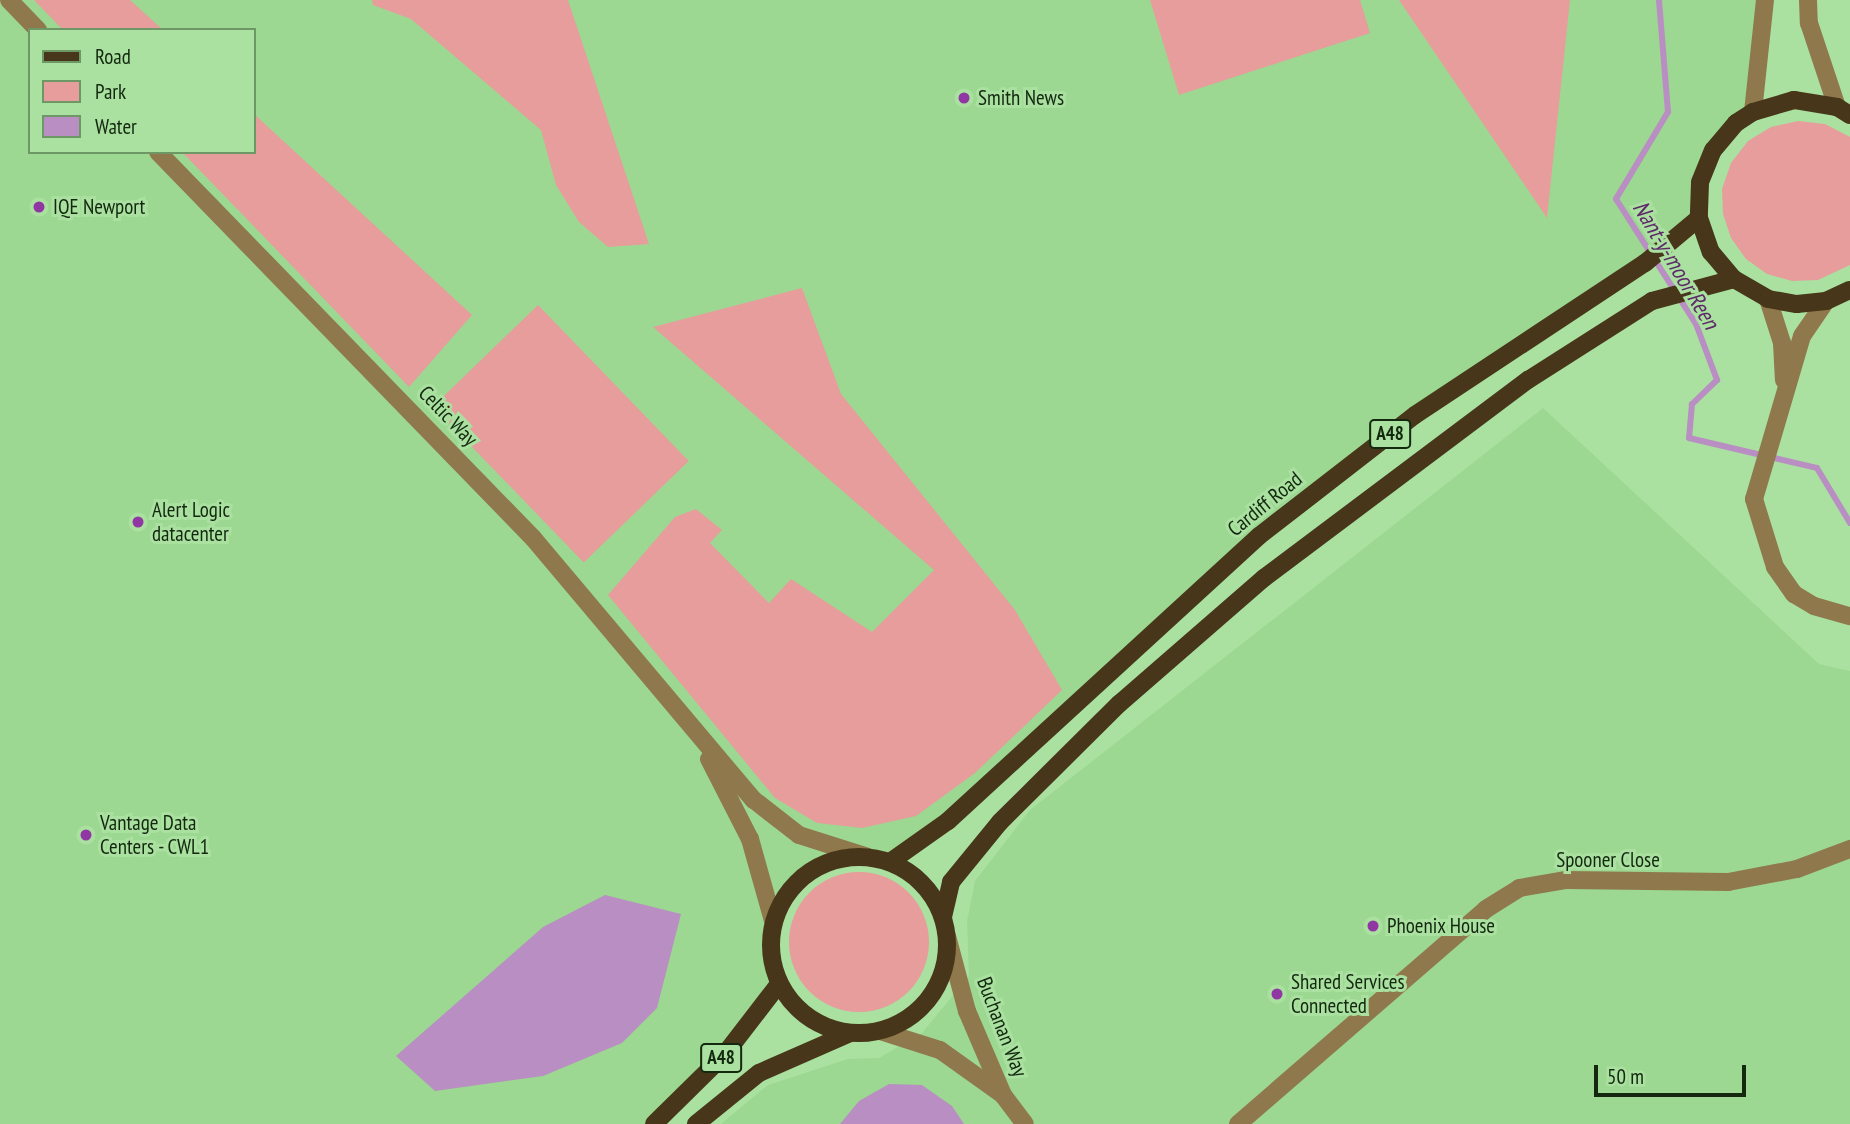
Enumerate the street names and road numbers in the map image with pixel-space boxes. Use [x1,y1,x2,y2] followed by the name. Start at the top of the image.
[413,380,483,452] street label: Celtic Way
[1369,418,1411,449] road number: A48
[1223,466,1307,542] street label: Cardiff Road
[1556,847,1660,873] street label: Spooner Close
[971,973,1033,1081] street label: Buchanan Way
[700,1042,742,1074] road number: A48

